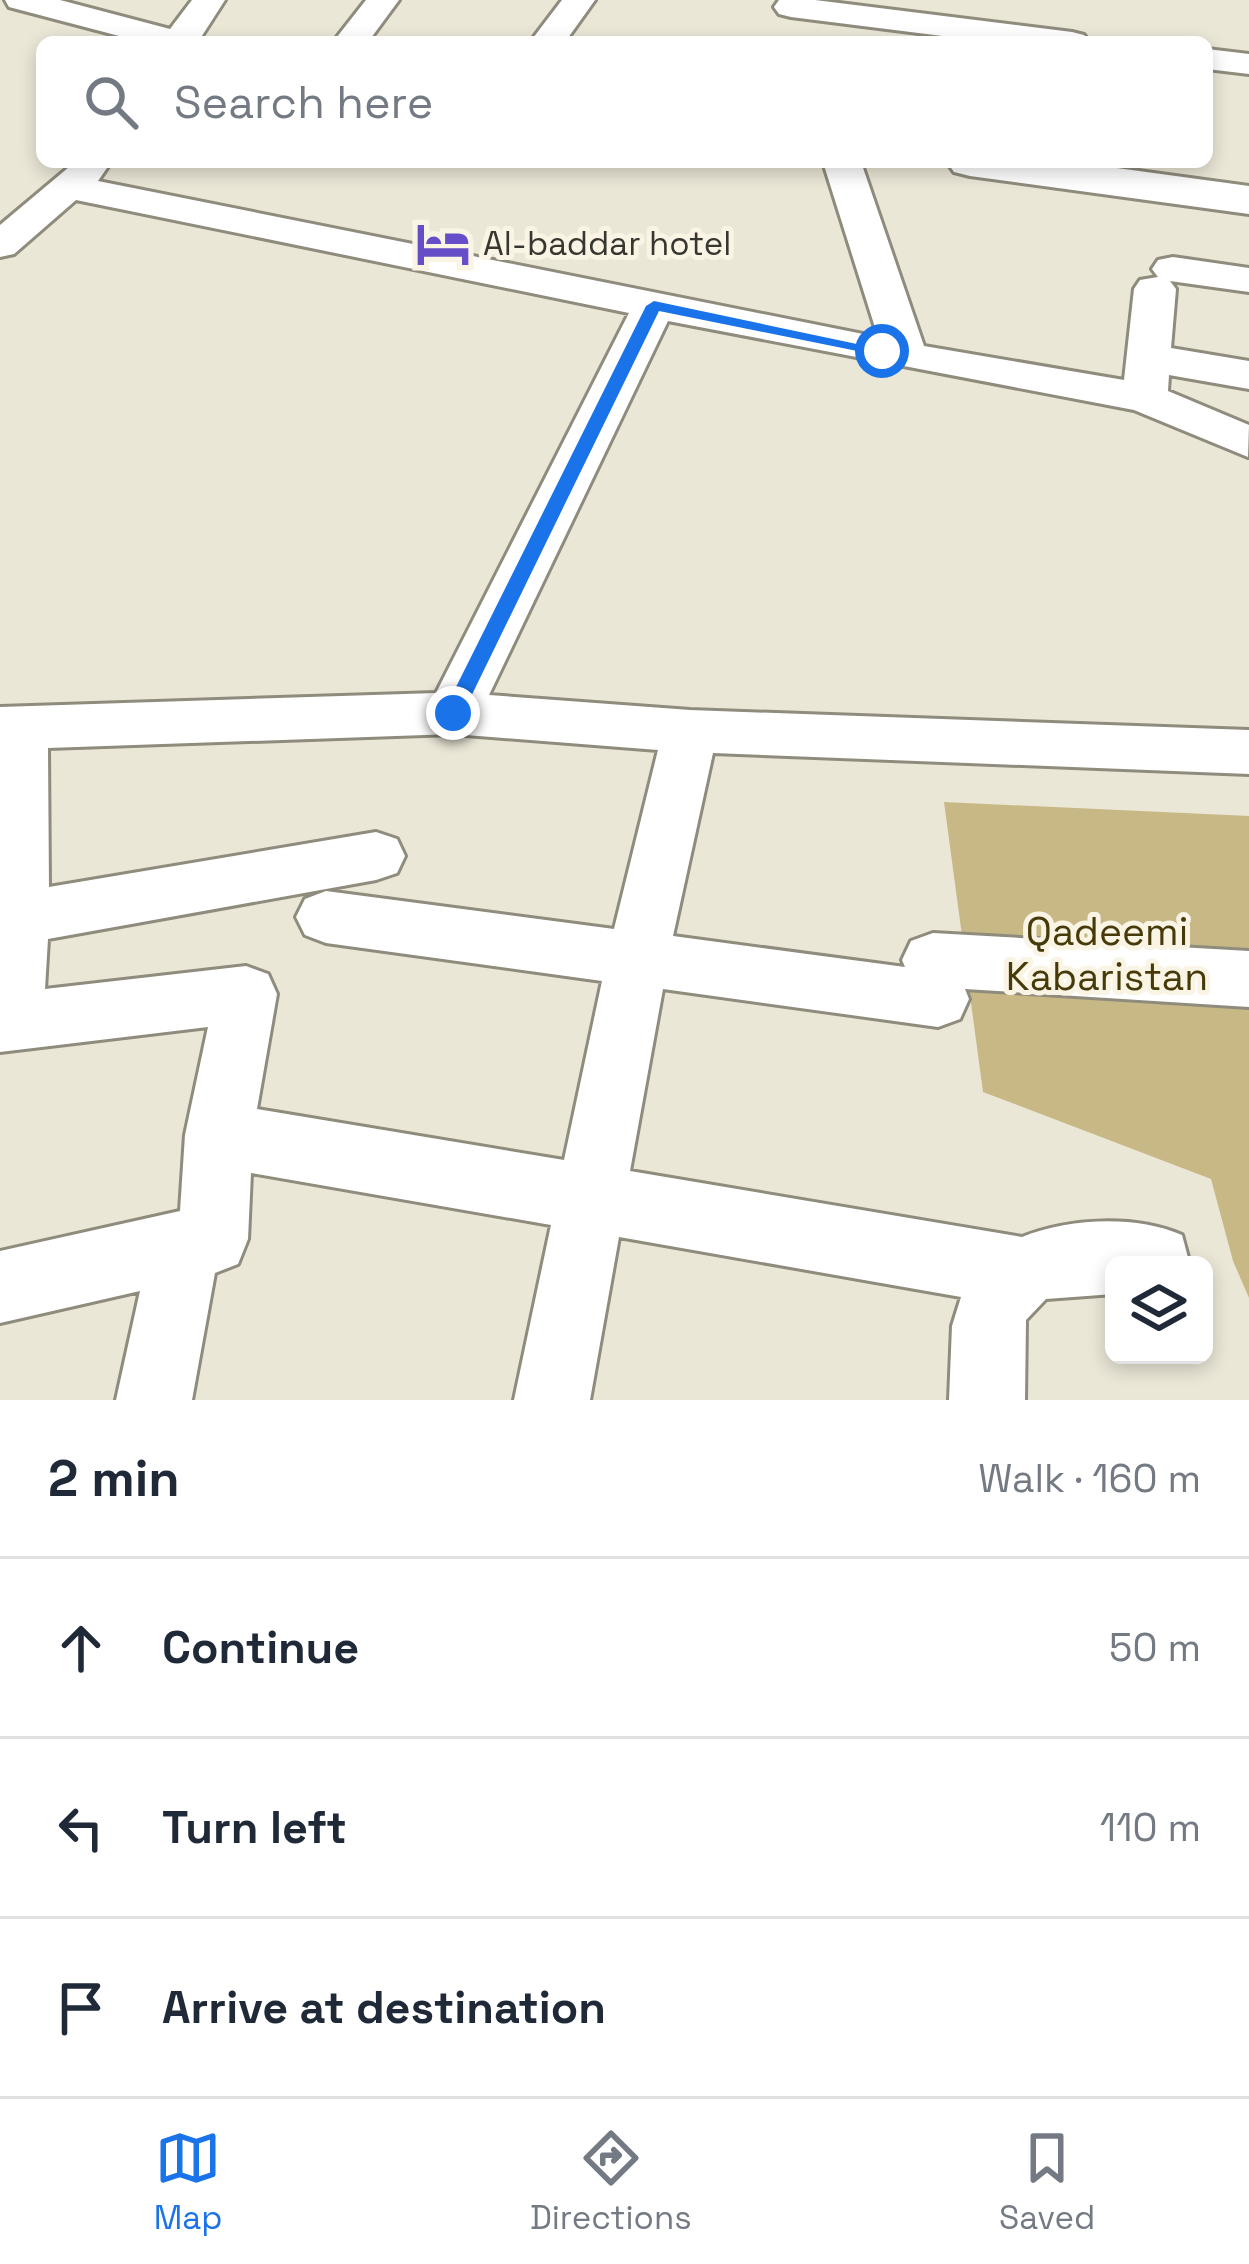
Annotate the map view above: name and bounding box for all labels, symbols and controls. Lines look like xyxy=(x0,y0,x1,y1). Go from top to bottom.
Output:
search box xyxy=(36,36,1213,168)
icon: search xyxy=(78,69,144,135)
text: Search here xyxy=(174,74,433,131)
hotel icon: Al-baddar hotel xyxy=(414,215,472,273)
place label: Al-baddar hotel xyxy=(483,223,731,265)
route start xyxy=(855,324,909,378)
route end xyxy=(426,686,480,740)
park label: Qadeemi Kabaristan xyxy=(1006,907,1208,1001)
map controls xyxy=(1105,1256,1213,1364)
button: layers xyxy=(1105,1256,1213,1364)
text: 2 min xyxy=(48,1446,180,1511)
text: Walk · 160 m xyxy=(978,1454,1201,1503)
icon: ahead xyxy=(48,1615,114,1681)
text: Continue xyxy=(162,1619,359,1676)
text: 50 m xyxy=(1109,1623,1201,1672)
icon: left xyxy=(48,1795,114,1861)
text: Turn left xyxy=(162,1799,347,1856)
text: 110 m xyxy=(1100,1803,1201,1852)
icon: arrive xyxy=(48,1975,114,2041)
text: Arrive at destination xyxy=(162,1979,606,2036)
tab: Map xyxy=(154,2125,222,2239)
tab: Directions xyxy=(530,2125,692,2239)
tab: Saved xyxy=(999,2125,1095,2239)

